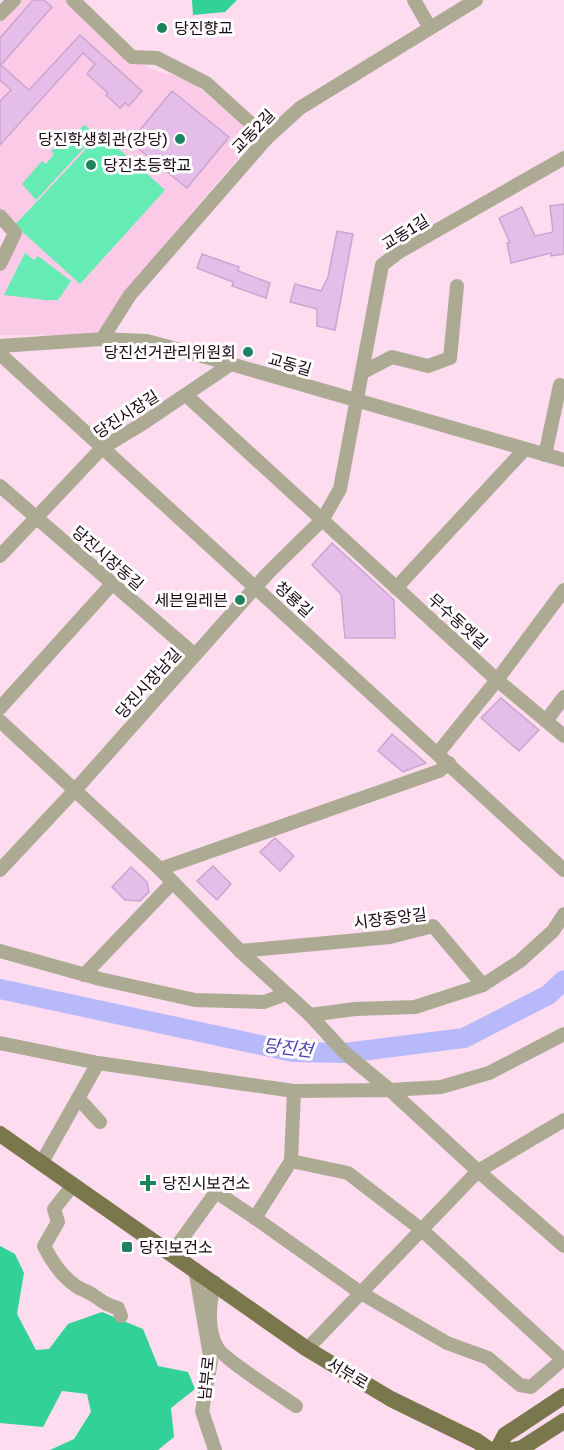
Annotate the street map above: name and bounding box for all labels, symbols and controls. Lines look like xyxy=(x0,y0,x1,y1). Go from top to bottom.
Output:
place label: 당진향교 xyxy=(174,18,233,38)
marker: 당진향교 xyxy=(155,21,169,35)
street label: 교동2길 xyxy=(227,105,279,157)
place label: 당진학생회관(강당) xyxy=(38,129,168,149)
marker: 당진학생회관(강당) xyxy=(173,132,187,146)
place label: 당진초등학교 xyxy=(103,155,191,175)
marker: 당진초등학교 xyxy=(84,158,98,172)
street label: 교동1길 xyxy=(378,210,432,254)
place label: 당진선거관리위원회 xyxy=(104,342,236,362)
marker: 당진선거관리위원회 xyxy=(241,345,255,359)
street label: 교동길 xyxy=(266,348,314,380)
street label: 당진시장길 xyxy=(90,386,162,442)
street label: 당진시장동길 xyxy=(68,521,148,595)
street label: 청룡길 xyxy=(271,577,317,621)
street label: 무수동옛길 xyxy=(424,589,492,653)
place label: 세븐일레븐 xyxy=(154,590,228,610)
marker: 세븐일레븐 xyxy=(233,593,247,607)
street label: 당진시장남길 xyxy=(111,643,185,723)
street label: 시장중앙길 xyxy=(352,904,428,932)
water label: 당진천 xyxy=(262,1033,317,1061)
place label: 당진시보건소 xyxy=(162,1173,250,1193)
marker: 당진시보건소 xyxy=(139,1174,157,1192)
place label: 당진보건소 xyxy=(139,1237,213,1257)
marker: 당진보건소 xyxy=(120,1240,134,1254)
street label: 서부로 xyxy=(324,1353,372,1393)
street label: 남부로 xyxy=(194,1355,218,1401)

